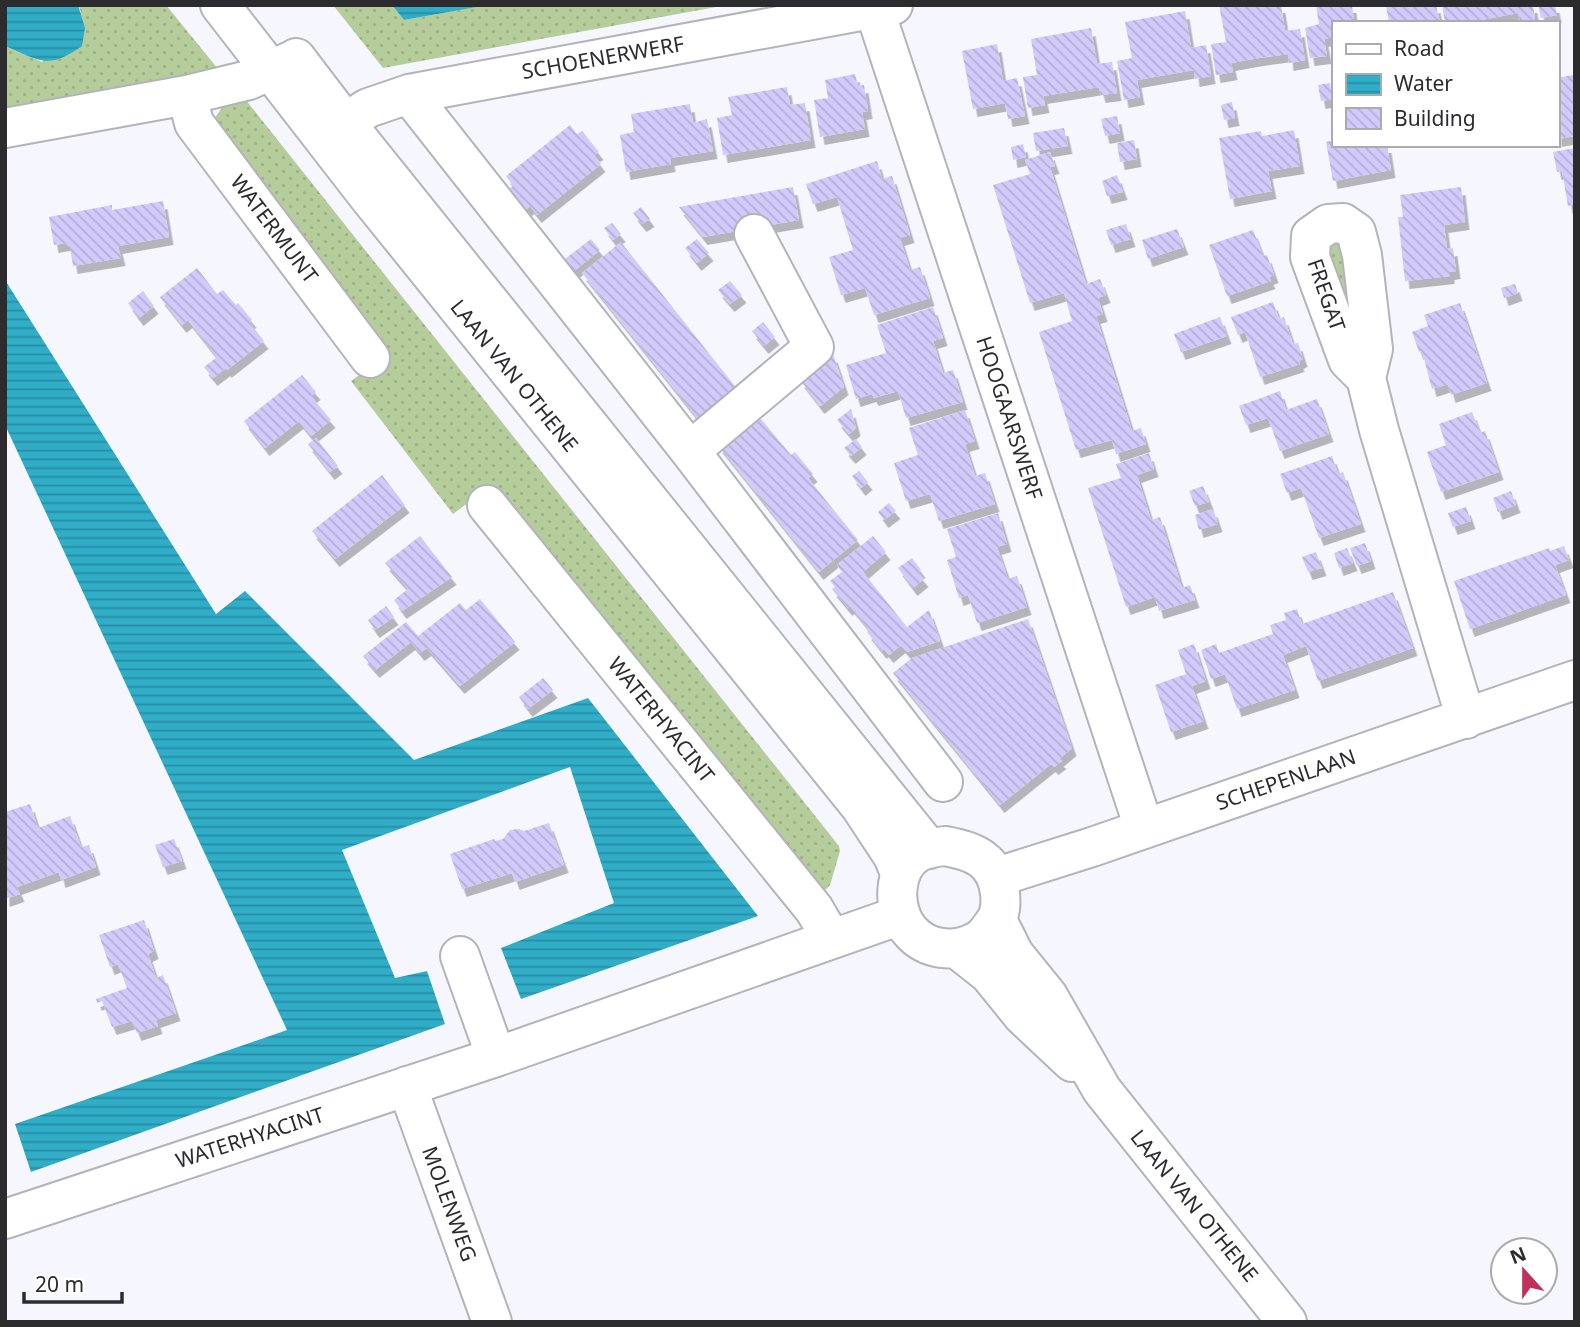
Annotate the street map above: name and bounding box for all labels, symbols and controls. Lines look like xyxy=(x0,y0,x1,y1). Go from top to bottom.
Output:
legend xyxy=(1332,21,1559,147)
street label: SCHOENERWERF xyxy=(519,29,686,85)
text: Road xyxy=(1394,34,1444,62)
text: Water xyxy=(1394,69,1453,97)
text: Building xyxy=(1394,104,1476,132)
street label: WATERMUNT xyxy=(225,168,325,289)
street label: FREGAT xyxy=(1302,255,1352,335)
street label: LAAN VAN OTHENE xyxy=(445,293,585,457)
street label: HOOGAARSWERF xyxy=(970,332,1050,503)
street label: WATERHYACINT xyxy=(602,651,721,788)
street label: SCHEPENLAAN xyxy=(1212,742,1359,816)
street label: WATERHYACINT xyxy=(172,1100,328,1174)
street label: LAAN VAN OTHENE xyxy=(1125,1123,1265,1287)
street label: MOLENWEG xyxy=(416,1142,484,1265)
north arrow xyxy=(1489,1236,1559,1306)
text: N xyxy=(1506,1240,1530,1270)
scale bar xyxy=(24,1260,122,1304)
text: 20 m xyxy=(35,1270,84,1298)

